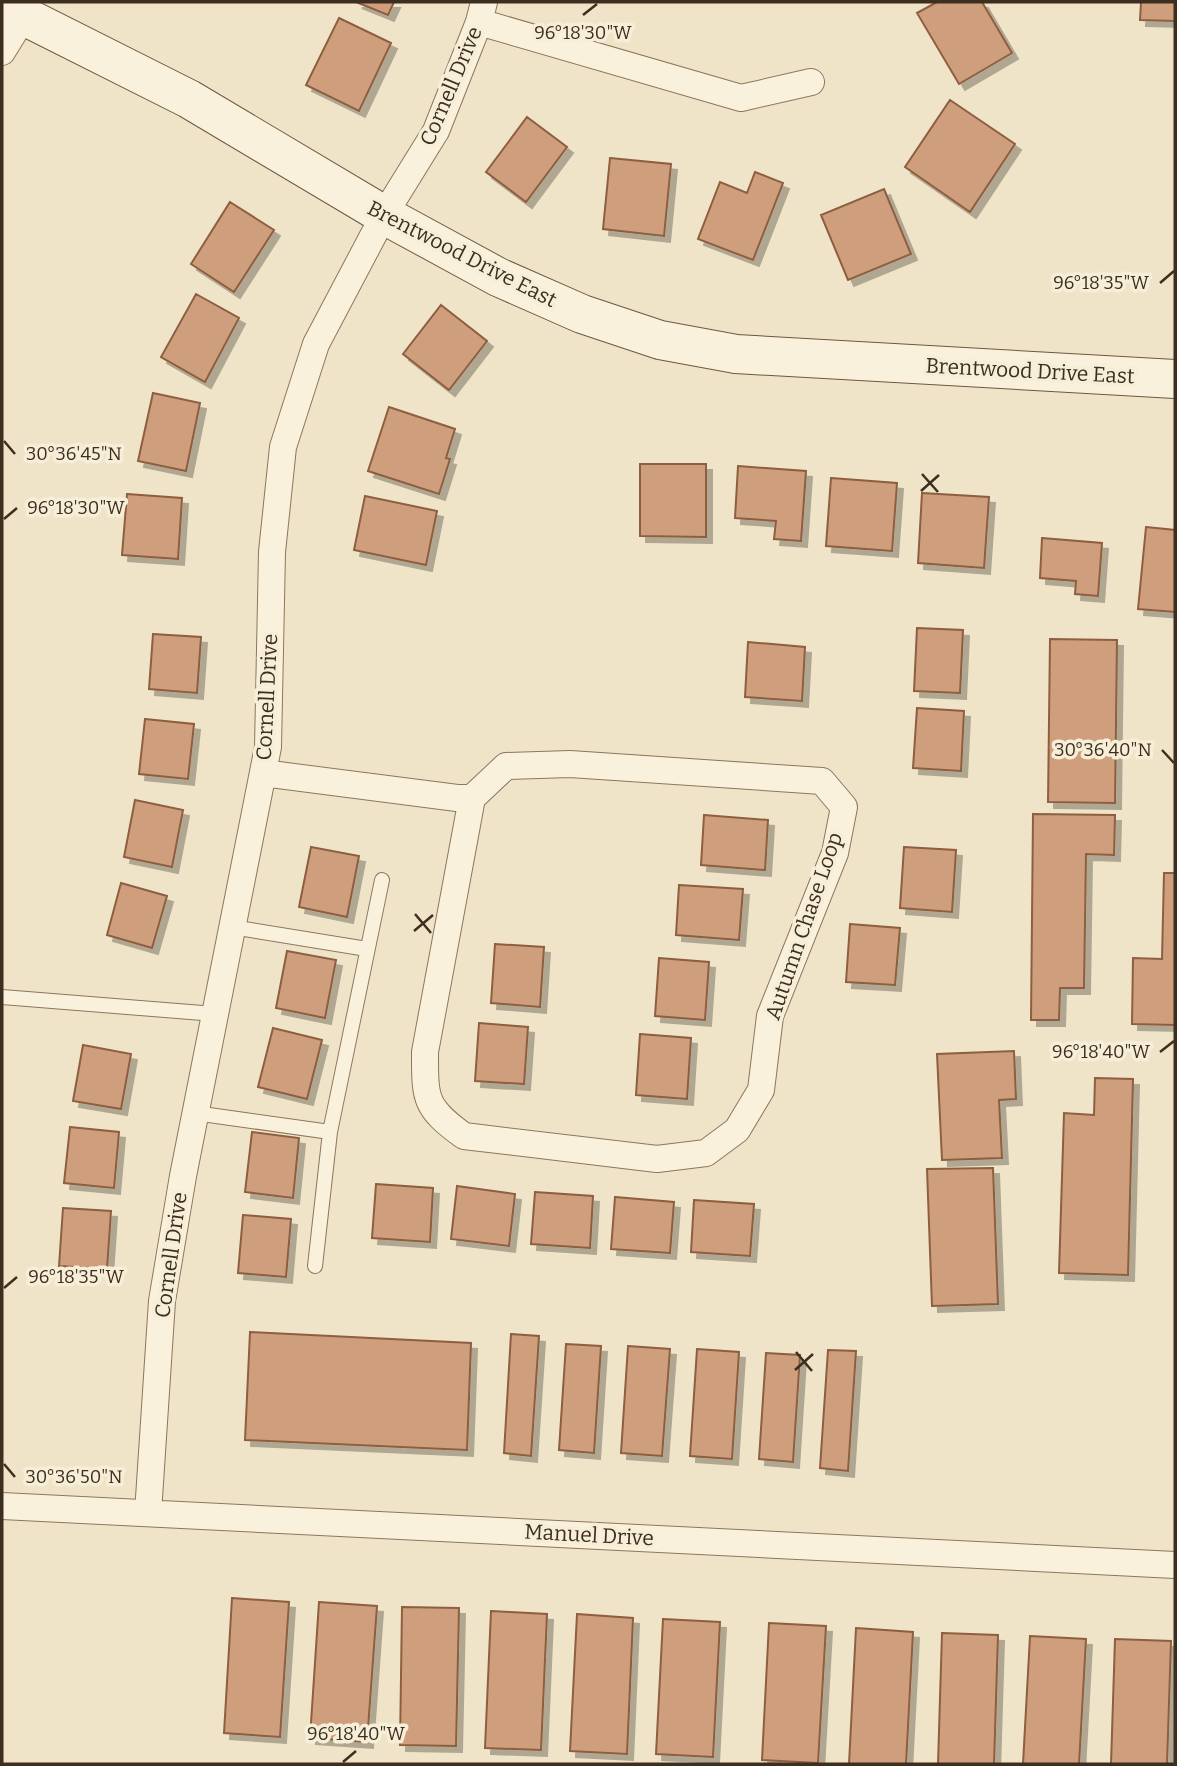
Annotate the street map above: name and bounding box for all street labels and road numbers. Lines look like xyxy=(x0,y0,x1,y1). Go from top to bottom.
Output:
street label: Cornell Drive xyxy=(414,23,488,149)
street label: Brentwood Drive East xyxy=(363,195,561,313)
street label: Brentwood Drive East xyxy=(925,353,1135,389)
street label: Cornell Drive xyxy=(251,633,283,761)
street label: Autumn Chase Loop xyxy=(760,829,848,1023)
street label: Cornell Drive xyxy=(149,1190,193,1320)
street label: Manuel Drive xyxy=(524,1519,654,1551)

